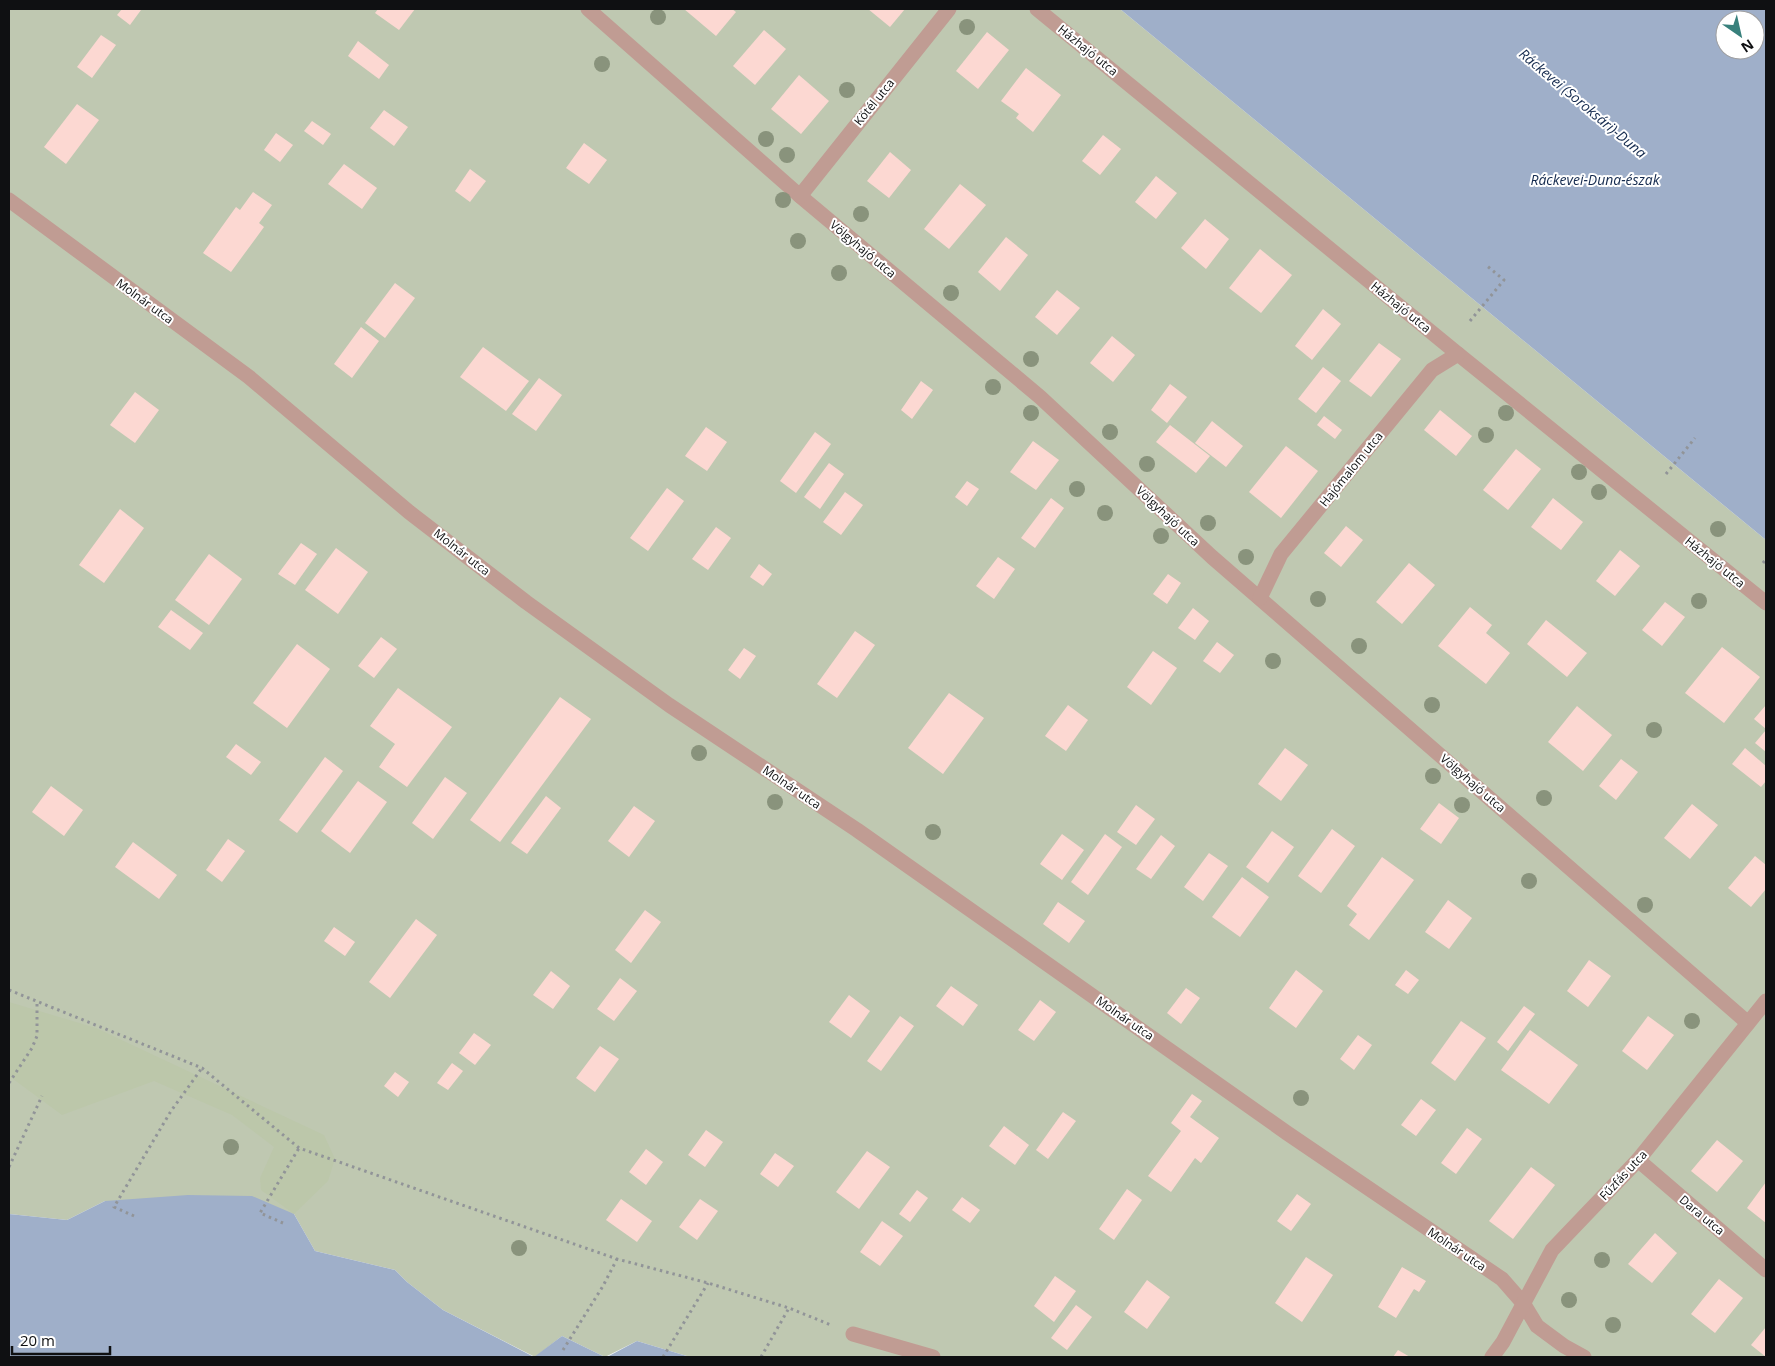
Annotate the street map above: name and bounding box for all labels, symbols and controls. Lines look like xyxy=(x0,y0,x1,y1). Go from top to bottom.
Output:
north arrow xyxy=(1715,10,1765,60)
street label: Házhajó utca xyxy=(1054,21,1122,79)
text: N xyxy=(1738,35,1758,57)
water label: Ráckevei (Soroksári)-Duna xyxy=(1515,44,1651,162)
street label: Kötél utca xyxy=(850,75,898,129)
water label: Ráckevei-Duna-észak xyxy=(1530,170,1661,189)
street label: Völgyhajó utca xyxy=(826,216,900,282)
street label: Molnár utca xyxy=(113,274,177,328)
street label: Házhajó utca xyxy=(1367,278,1435,336)
street label: Hajómalom utca xyxy=(1315,428,1387,510)
street label: Völgyhajó utca xyxy=(1132,482,1204,550)
street label: Molnár utca xyxy=(430,525,494,579)
street label: Házhajó utca xyxy=(1681,533,1749,591)
street label: Völgyhajó utca xyxy=(1437,750,1509,816)
street label: Molnár utca xyxy=(759,761,825,813)
street label: Molnár utca xyxy=(1093,992,1157,1044)
street label: Fűzfás utca xyxy=(1595,1146,1651,1204)
street label: Dara utca xyxy=(1676,1191,1728,1239)
street label: Molnár utca xyxy=(1424,1223,1490,1275)
scale bar xyxy=(12,1324,110,1356)
text: 20 m xyxy=(20,1330,55,1350)

